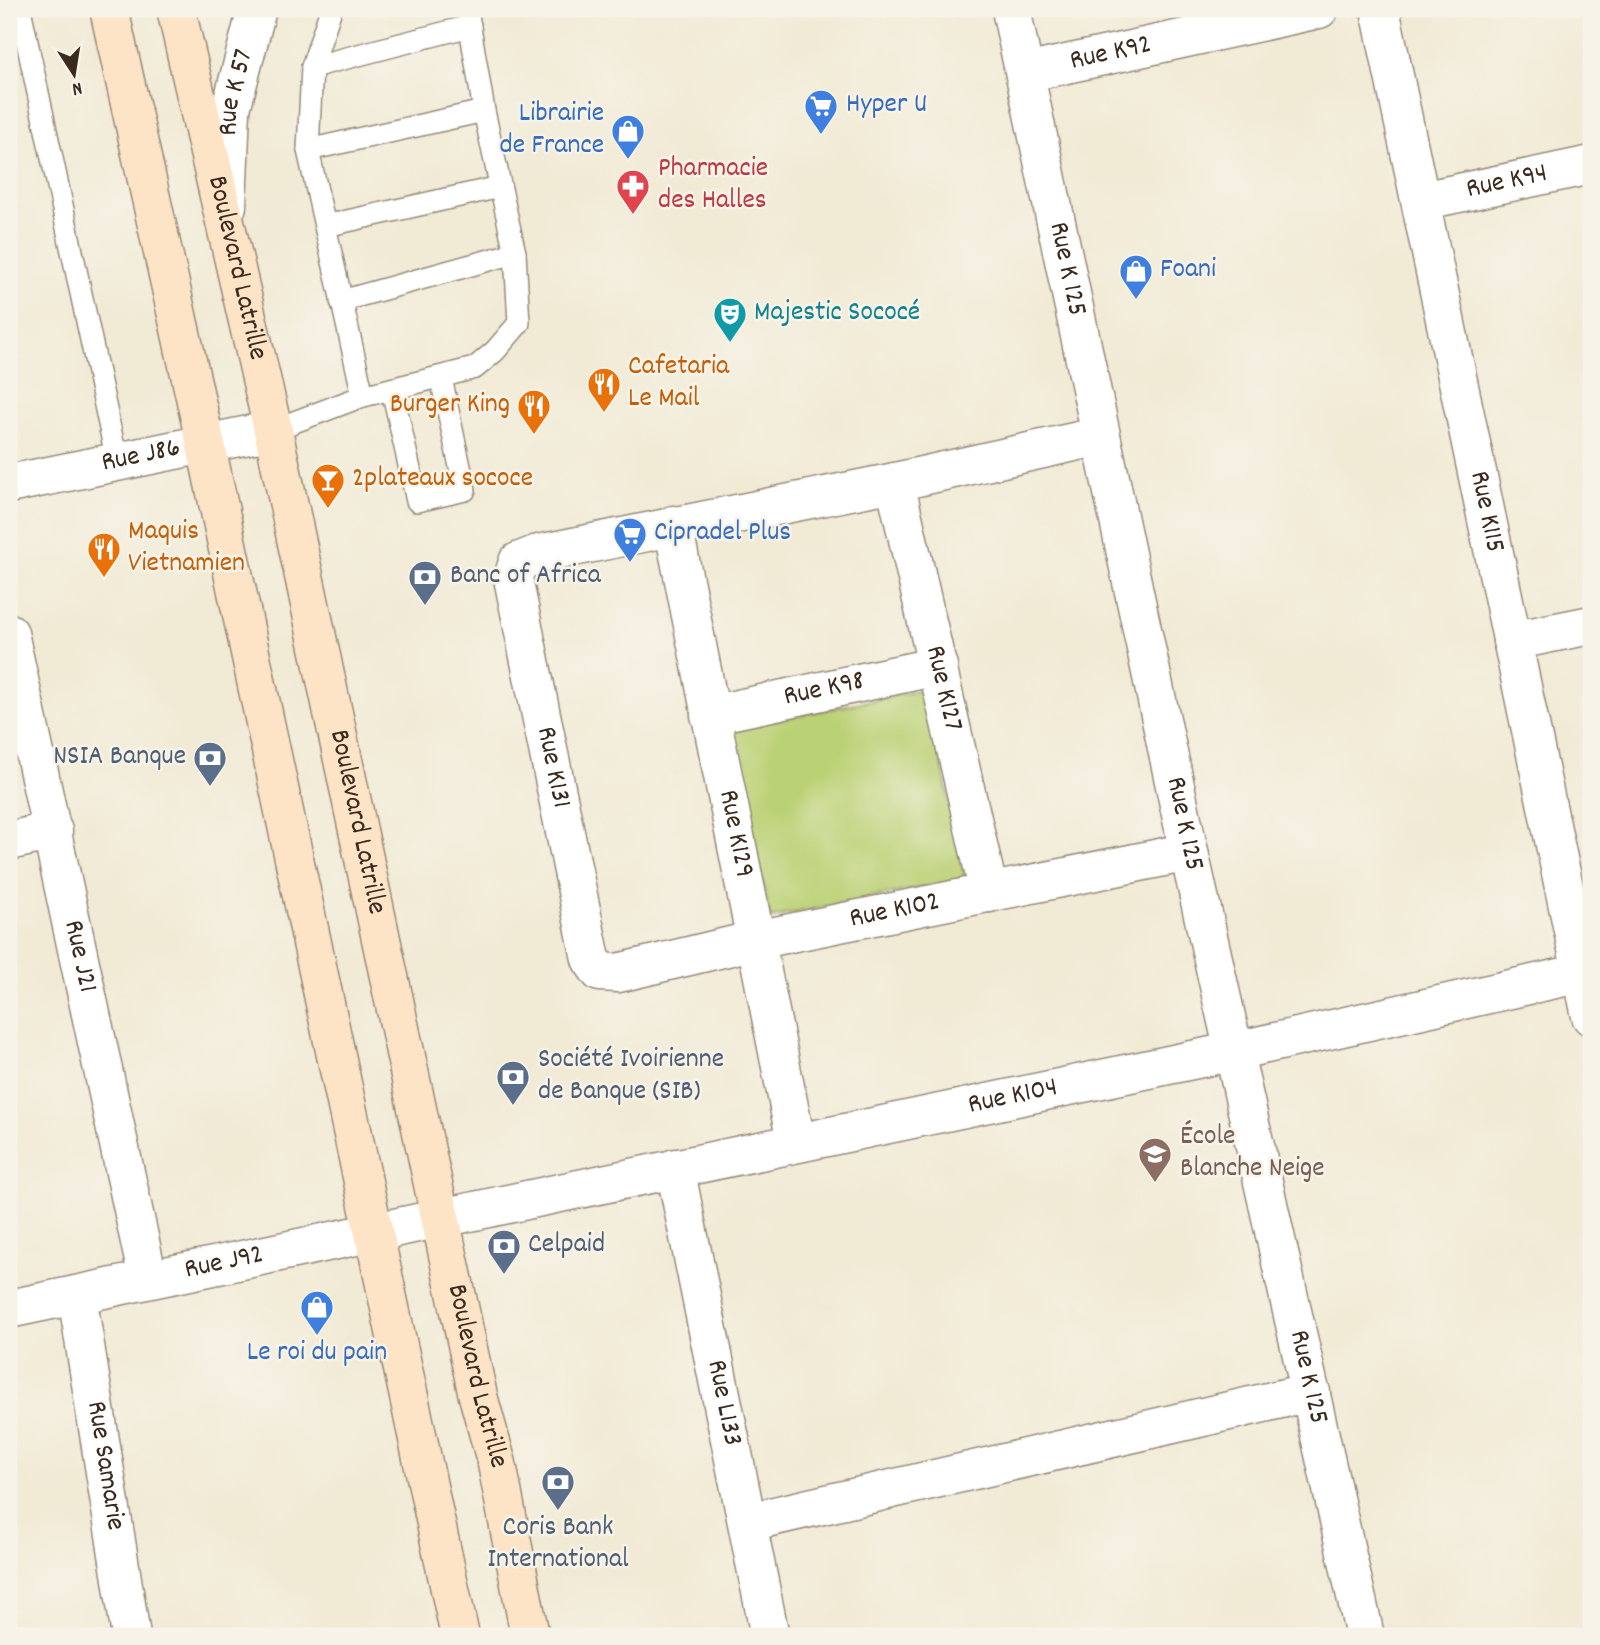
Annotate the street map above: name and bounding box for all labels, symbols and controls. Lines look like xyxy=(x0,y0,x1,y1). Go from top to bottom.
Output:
street label: Rue K92 xyxy=(1066,26,1156,83)
north arrow xyxy=(38,38,108,108)
street label: Rue K 57 xyxy=(210,45,266,137)
text: N xyxy=(69,73,84,101)
place label: Hyper U xyxy=(846,86,927,126)
supermarket icon: Hyper U xyxy=(802,87,840,136)
place label: Librairie de France xyxy=(500,95,604,167)
shop icon: Librairie de France xyxy=(609,112,647,161)
place label: Pharmacie des Halles xyxy=(658,150,768,222)
street label: Rue K94 xyxy=(1463,155,1551,211)
pharmacy icon: Pharmacie des Halles xyxy=(614,167,652,216)
street label: Boulevard Latrille xyxy=(195,172,276,364)
street label: Rue K 125 xyxy=(1037,219,1095,320)
place label: Foani xyxy=(1160,251,1216,291)
shop icon: Foani xyxy=(1117,252,1155,301)
place label: Majestic Sococé xyxy=(754,294,920,334)
theatre icon: Majestic Sococé xyxy=(711,295,749,344)
place label: Cafetaria Le Mail xyxy=(628,348,730,420)
restaurant icon: Cafetaria Le Mail xyxy=(585,365,623,414)
place label: Burger King xyxy=(390,386,510,426)
restaurant icon: Burger King xyxy=(515,387,553,436)
street label: Rue J86 xyxy=(98,429,184,485)
place label: 2plateaux sococe xyxy=(352,460,533,500)
bar icon: 2plateaux sococe xyxy=(309,461,347,510)
street label: Rue K115 xyxy=(1457,468,1513,557)
place label: Maquis Vietnamien xyxy=(128,513,245,585)
place label: Cipradel Plus xyxy=(654,514,791,554)
supermarket icon: Cipradel Plus xyxy=(611,515,649,564)
restaurant icon: Maquis Vietnamien xyxy=(85,530,123,579)
place label: Banc of Africa xyxy=(450,557,602,597)
bank icon: Banc of Africa xyxy=(406,558,444,607)
street label: Rue K127 xyxy=(913,642,971,735)
street label: Rue K98 xyxy=(780,662,868,719)
street label: Rue K131 xyxy=(524,723,580,812)
street label: Boulevard Latrille xyxy=(317,726,395,918)
place label: NSIA Banque xyxy=(53,738,186,778)
bank icon: NSIA Banque xyxy=(191,739,229,788)
street label: Rue K 125 xyxy=(1154,773,1213,875)
street label: Rue K129 xyxy=(706,787,763,881)
street label: Rue K102 xyxy=(846,883,944,940)
street label: Rue J21 xyxy=(51,917,106,997)
place label: Société Ivoirienne de Banque (SIB) xyxy=(538,1041,724,1113)
bank icon: Société Ivoirienne de Banque (SIB) xyxy=(494,1058,532,1107)
street label: Rue K104 xyxy=(965,1069,1061,1127)
place label: École Blanche Neige xyxy=(1180,1118,1325,1190)
school or university icon: École Blanche Neige xyxy=(1136,1135,1174,1184)
place label: Celpaid xyxy=(528,1226,605,1266)
bank icon: Celpaid xyxy=(485,1227,523,1276)
street label: Rue J92 xyxy=(181,1236,267,1291)
street label: Boulevard Latrille xyxy=(435,1281,517,1473)
shop icon: Le roi du pain xyxy=(298,1288,336,1337)
street label: Rue K 125 xyxy=(1277,1327,1337,1428)
place label: Le roi du pain xyxy=(247,1334,387,1374)
street label: Rue L133 xyxy=(694,1357,751,1450)
street label: Rue Samarie xyxy=(74,1398,134,1533)
bank icon: Coris Bank International xyxy=(539,1463,577,1512)
place label: Coris Bank International xyxy=(487,1509,629,1581)

